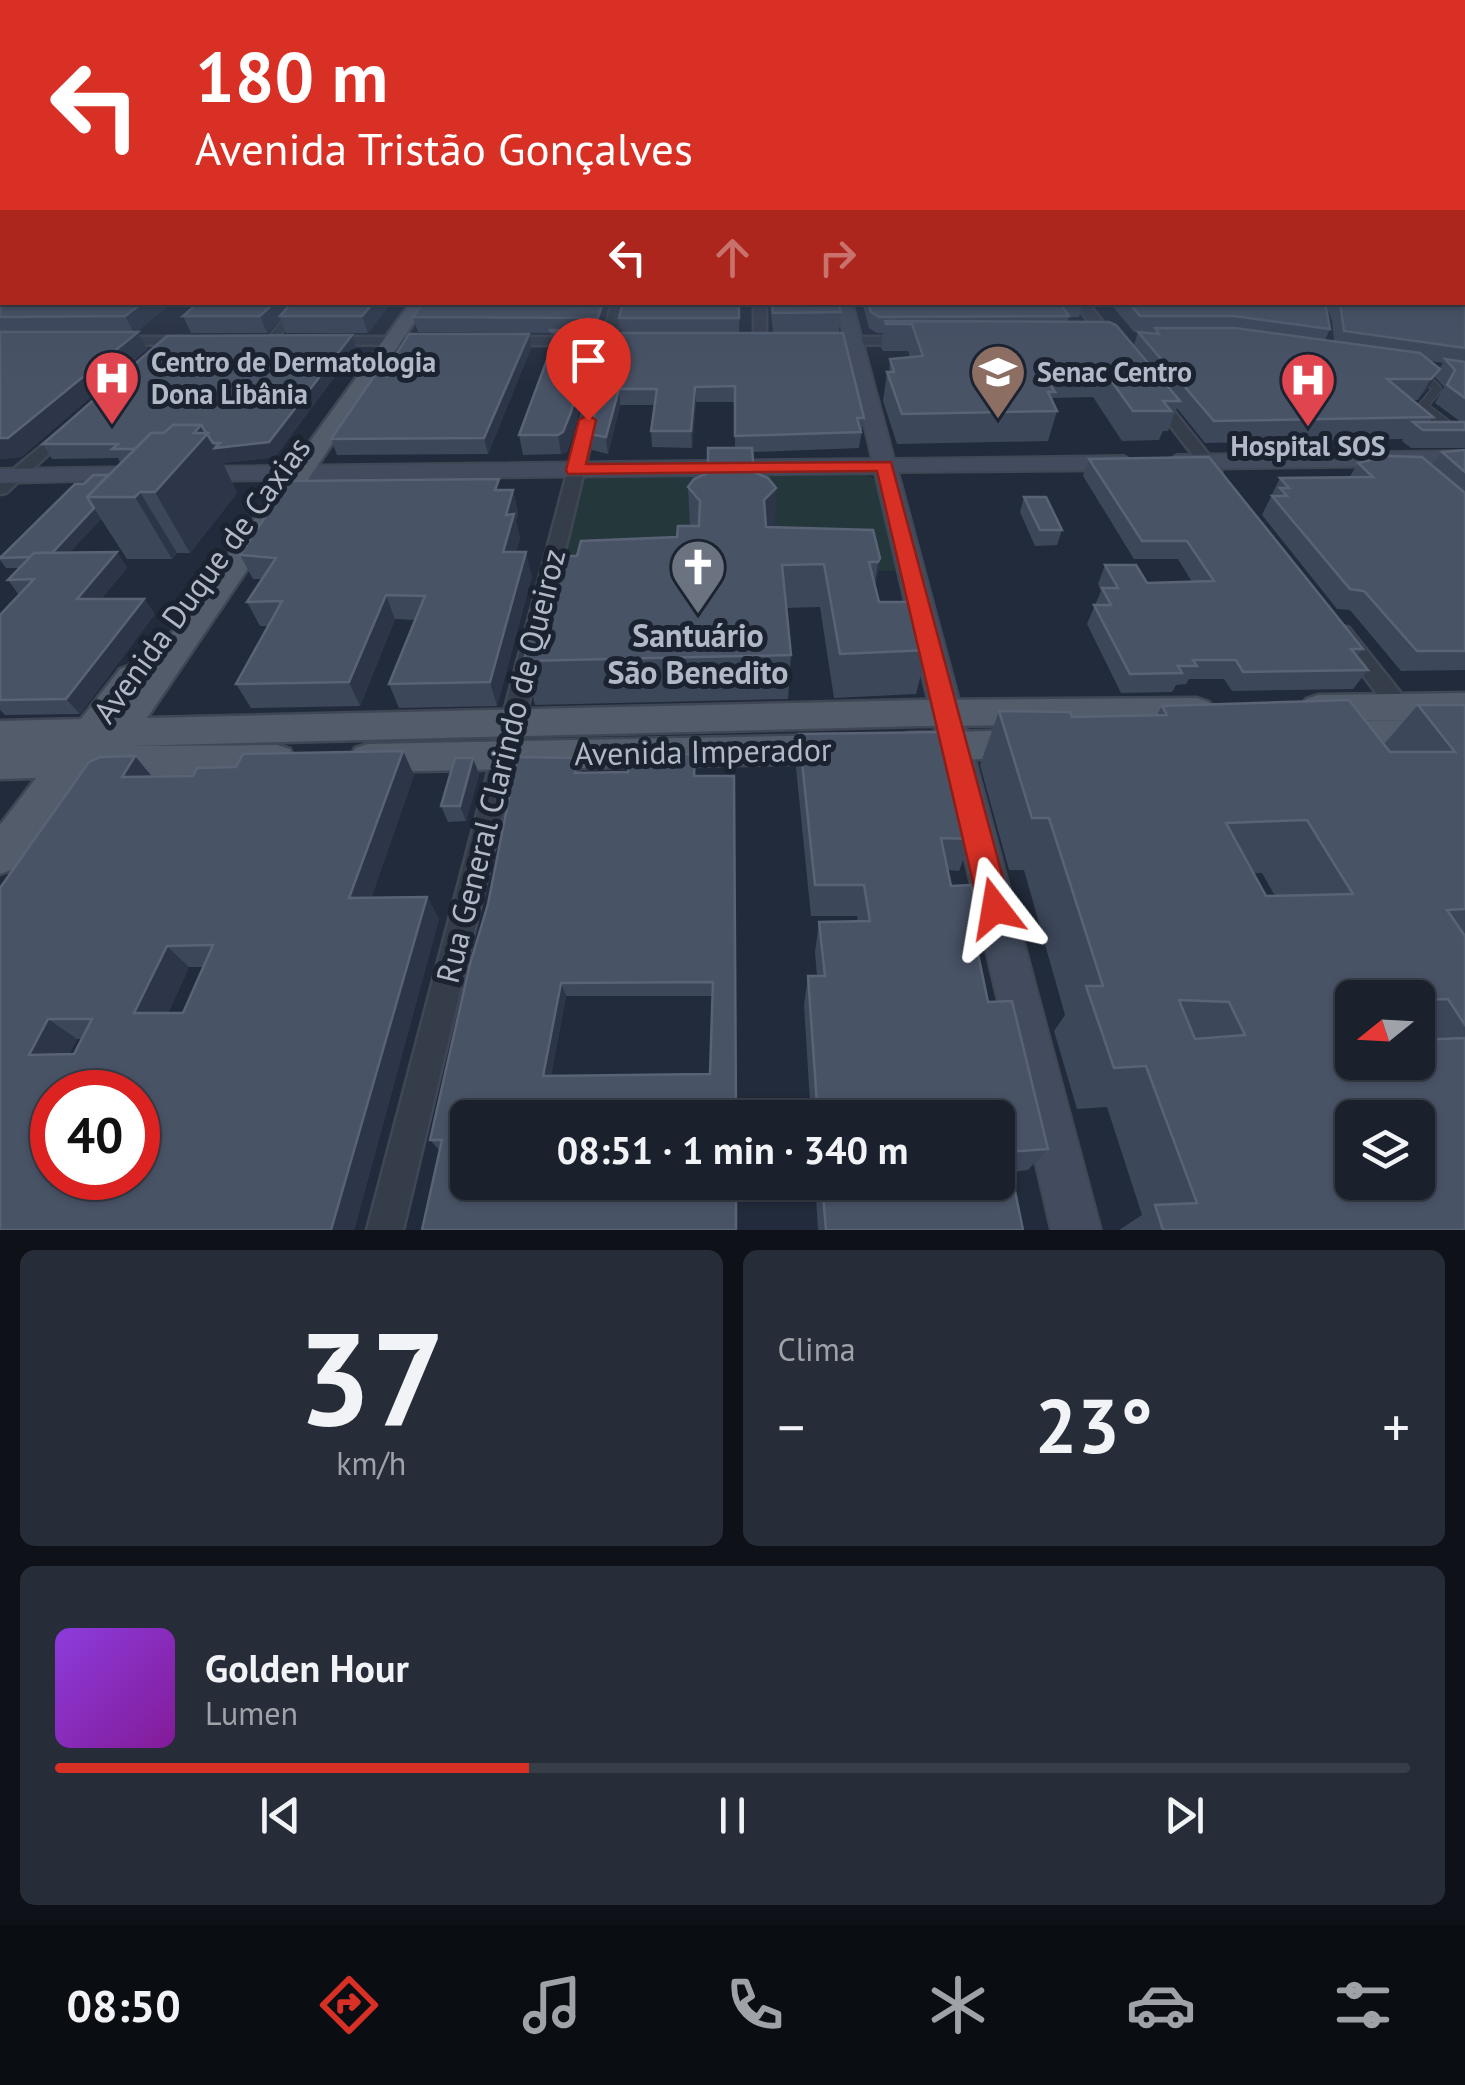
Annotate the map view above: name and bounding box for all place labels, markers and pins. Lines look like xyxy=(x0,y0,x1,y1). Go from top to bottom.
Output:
pin xyxy=(546,318,631,421)
school or university icon: Senac Centro xyxy=(968,342,1028,421)
place label: Centro de Dermatologia Dona Libânia xyxy=(151,343,436,412)
hospital icon: Centro de Dermatologia Dona Libânia xyxy=(82,348,142,427)
hospital icon: Hospital SOS xyxy=(1278,350,1338,429)
place label: Senac Centro xyxy=(1037,353,1192,390)
place label: Hospital SOS xyxy=(1230,427,1386,464)
church icon: Santuário São Benedito xyxy=(668,537,728,616)
place label: Santuário São Benedito xyxy=(607,614,789,693)

